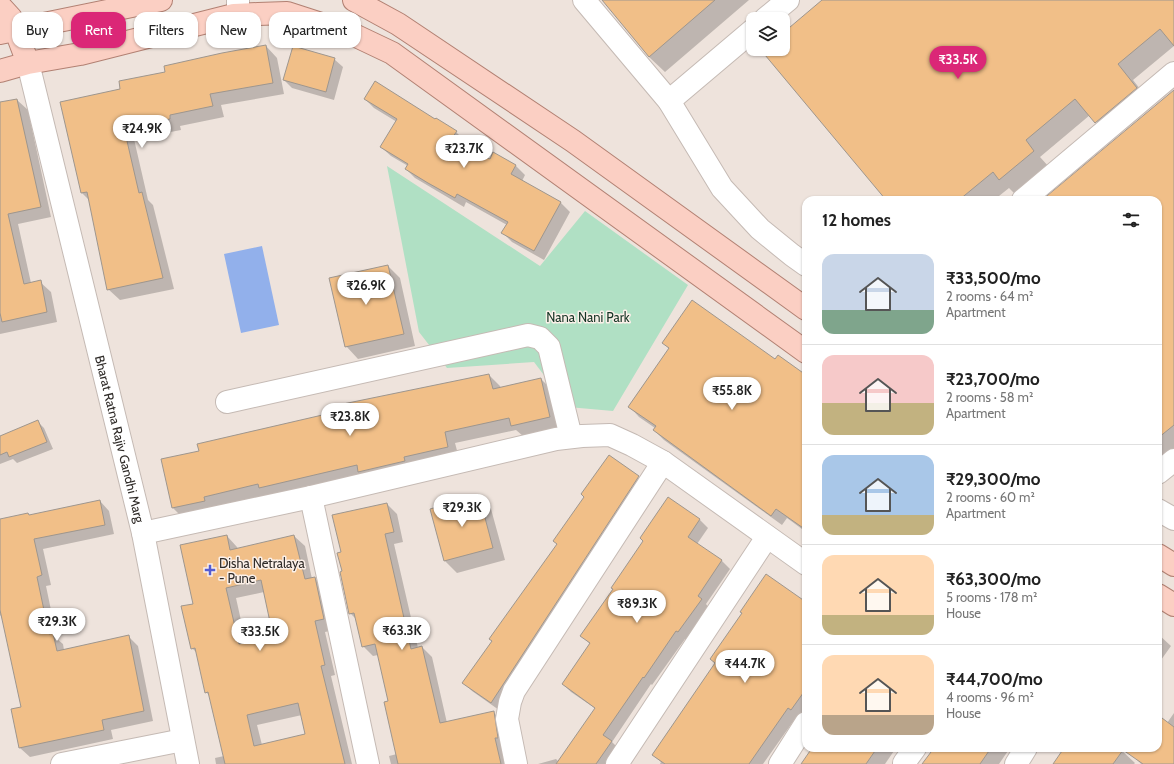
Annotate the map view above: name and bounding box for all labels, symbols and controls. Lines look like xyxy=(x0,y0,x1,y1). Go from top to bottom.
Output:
chip: Buy xyxy=(12,12,63,48)
chip: Rent xyxy=(71,12,126,48)
chip: Filters xyxy=(134,12,198,48)
chip: New xyxy=(206,12,261,48)
chip: Apartment xyxy=(269,12,361,48)
map controls xyxy=(746,12,790,56)
button: layers xyxy=(746,12,790,56)
pin: ₹33.5K xyxy=(925,46,991,80)
text: ₹33.5K xyxy=(938,51,978,67)
pin: ₹24.9K xyxy=(109,115,175,149)
text: ₹24.9K xyxy=(122,120,162,136)
pin: ₹23.7K xyxy=(431,135,497,169)
text: ₹23.7K xyxy=(445,140,483,156)
icon: filters xyxy=(1120,209,1142,231)
text: 12 homes xyxy=(822,210,891,230)
text: ₹33,500/mo xyxy=(946,268,1041,288)
icon: home xyxy=(854,270,902,318)
pin: ₹26.9K xyxy=(333,272,399,306)
text: ₹26.9K xyxy=(346,277,386,293)
text: 2 rooms · 64 m² xyxy=(946,288,1033,304)
text: Apartment xyxy=(946,304,1006,320)
park label: Nana Nani Park xyxy=(546,309,630,325)
street label: Bharat Ratna Rajiv Gandhi Marg xyxy=(92,354,148,525)
text: ₹23,700/mo xyxy=(946,369,1040,389)
icon: home xyxy=(854,371,902,419)
pin: ₹55.8K xyxy=(699,377,765,411)
text: ₹55.8K xyxy=(712,382,752,398)
text: 2 rooms · 58 m² xyxy=(946,389,1033,405)
pin: ₹23.8K xyxy=(317,403,383,437)
text: Apartment xyxy=(946,405,1006,421)
text: ₹23.8K xyxy=(330,408,370,424)
text: ₹29,300/mo xyxy=(946,469,1041,489)
icon: home xyxy=(854,471,902,519)
text: 2 rooms · 60 m² xyxy=(946,489,1035,505)
pin: ₹29.3K xyxy=(429,494,495,528)
text: ₹29.3K xyxy=(442,499,482,515)
text: Apartment xyxy=(946,505,1006,521)
place label: Disha Netralaya - Pune xyxy=(219,555,306,586)
marker: Disha Netralaya - Pune xyxy=(204,564,216,576)
text: ₹63,300/mo xyxy=(946,569,1041,589)
icon: home xyxy=(854,571,902,619)
text: 5 rooms · 178 m² xyxy=(946,589,1037,605)
pin: ₹89.3K xyxy=(604,590,670,624)
text: ₹89.3K xyxy=(617,595,657,611)
text: House xyxy=(946,605,981,621)
pin: ₹29.3K xyxy=(24,608,90,642)
text: ₹29.3K xyxy=(37,613,77,629)
pin: ₹63.3K xyxy=(369,617,435,651)
pin: ₹33.5K xyxy=(227,618,293,652)
text: ₹63.3K xyxy=(382,622,422,638)
text: ₹33.5K xyxy=(240,623,280,639)
pin: ₹44.7K xyxy=(712,650,778,684)
text: ₹44.7K xyxy=(725,655,765,671)
text: ₹44,700/mo xyxy=(946,669,1043,689)
icon: home xyxy=(854,671,902,719)
text: 4 rooms · 96 m² xyxy=(946,689,1034,705)
text: House xyxy=(946,705,981,721)

